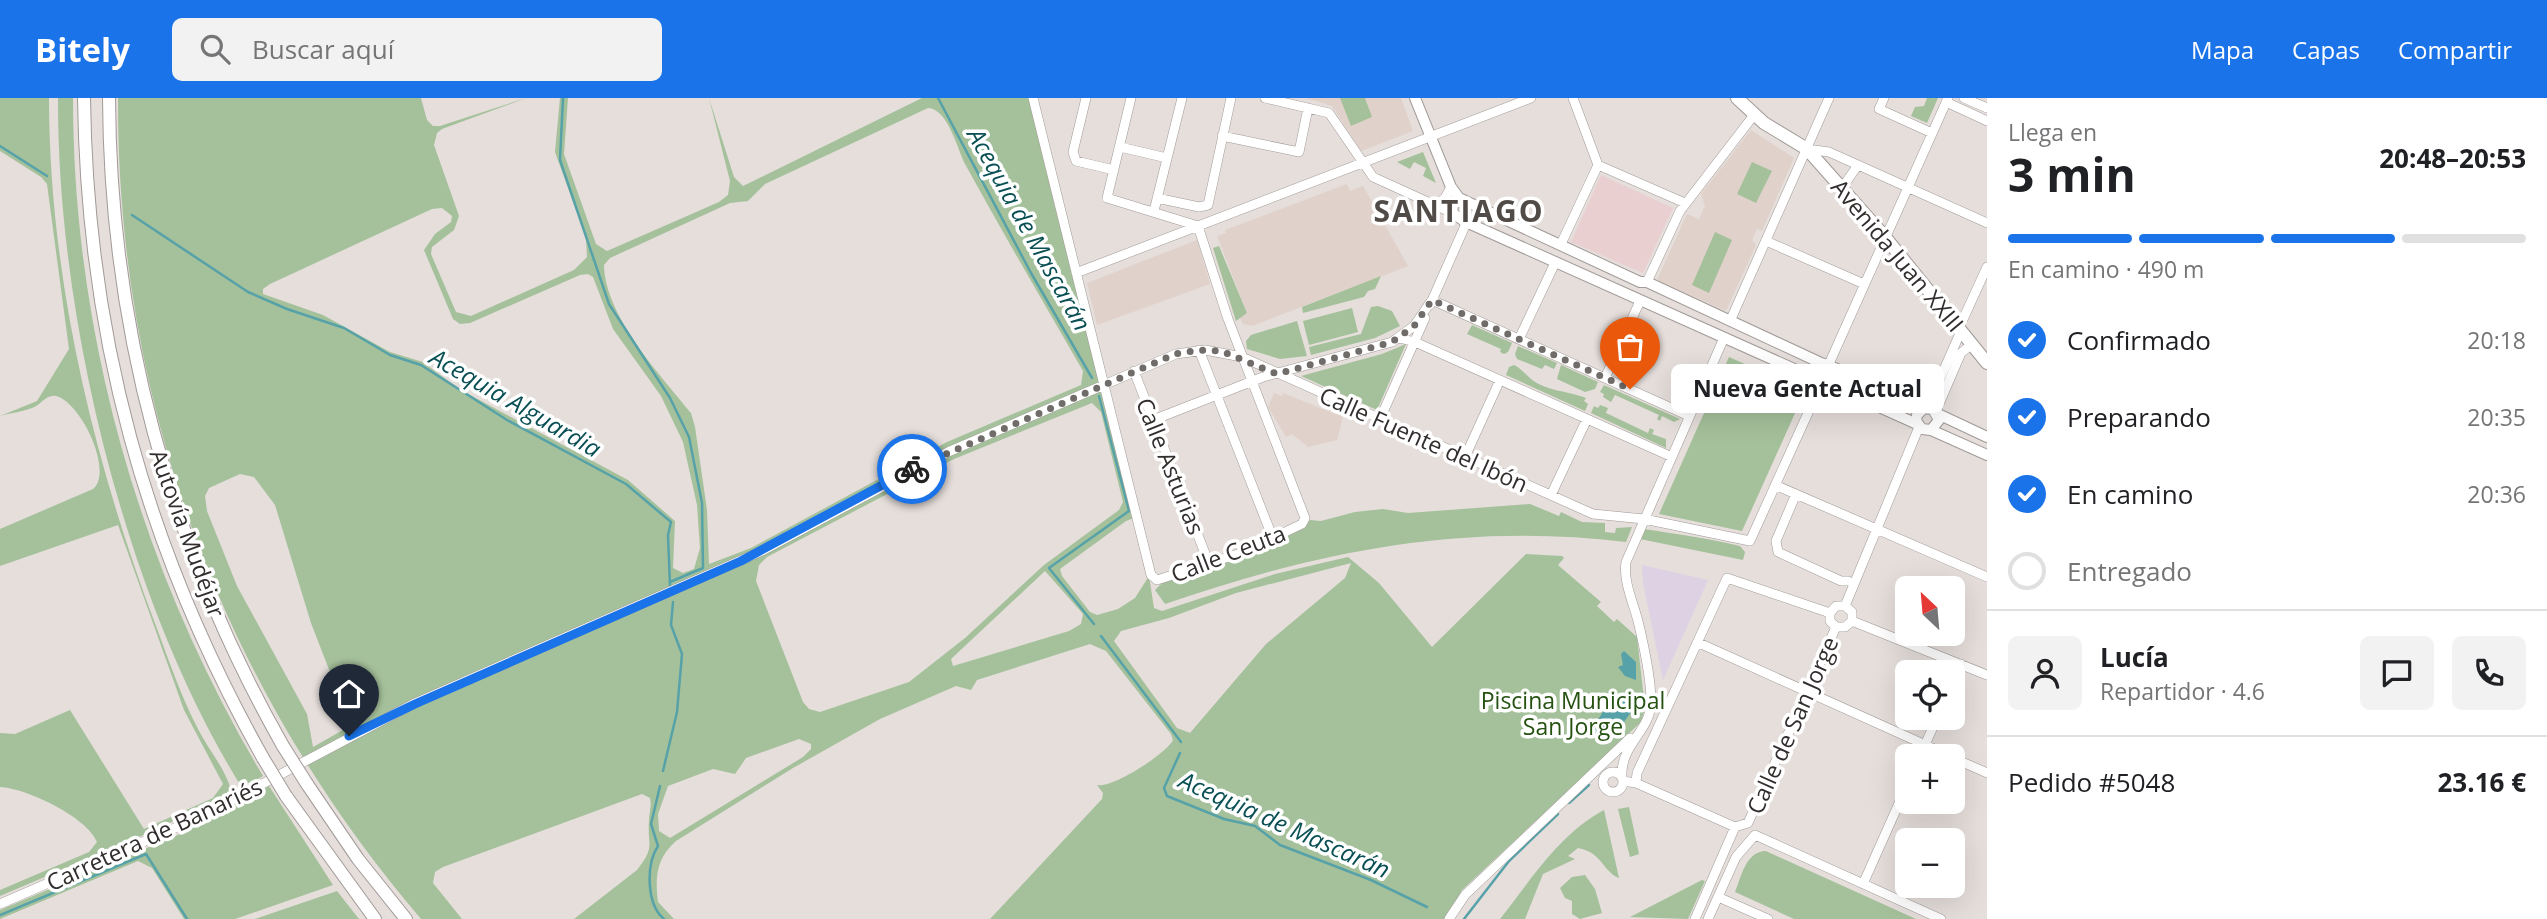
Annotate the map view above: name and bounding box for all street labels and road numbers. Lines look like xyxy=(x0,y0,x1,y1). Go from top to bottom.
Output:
street label: Avenida Juan XXIII xyxy=(1824,172,1972,338)
street label: Calle Fuente del Ibón xyxy=(1315,379,1533,499)
street label: Calle Asturias xyxy=(1129,393,1213,539)
street label: Autovía Mudéjar xyxy=(143,445,233,622)
street label: Calle Ceuta xyxy=(1166,517,1290,589)
street label: Calle de San Jorge xyxy=(1739,631,1845,819)
street label: Carretera de Banariés xyxy=(41,770,267,898)

